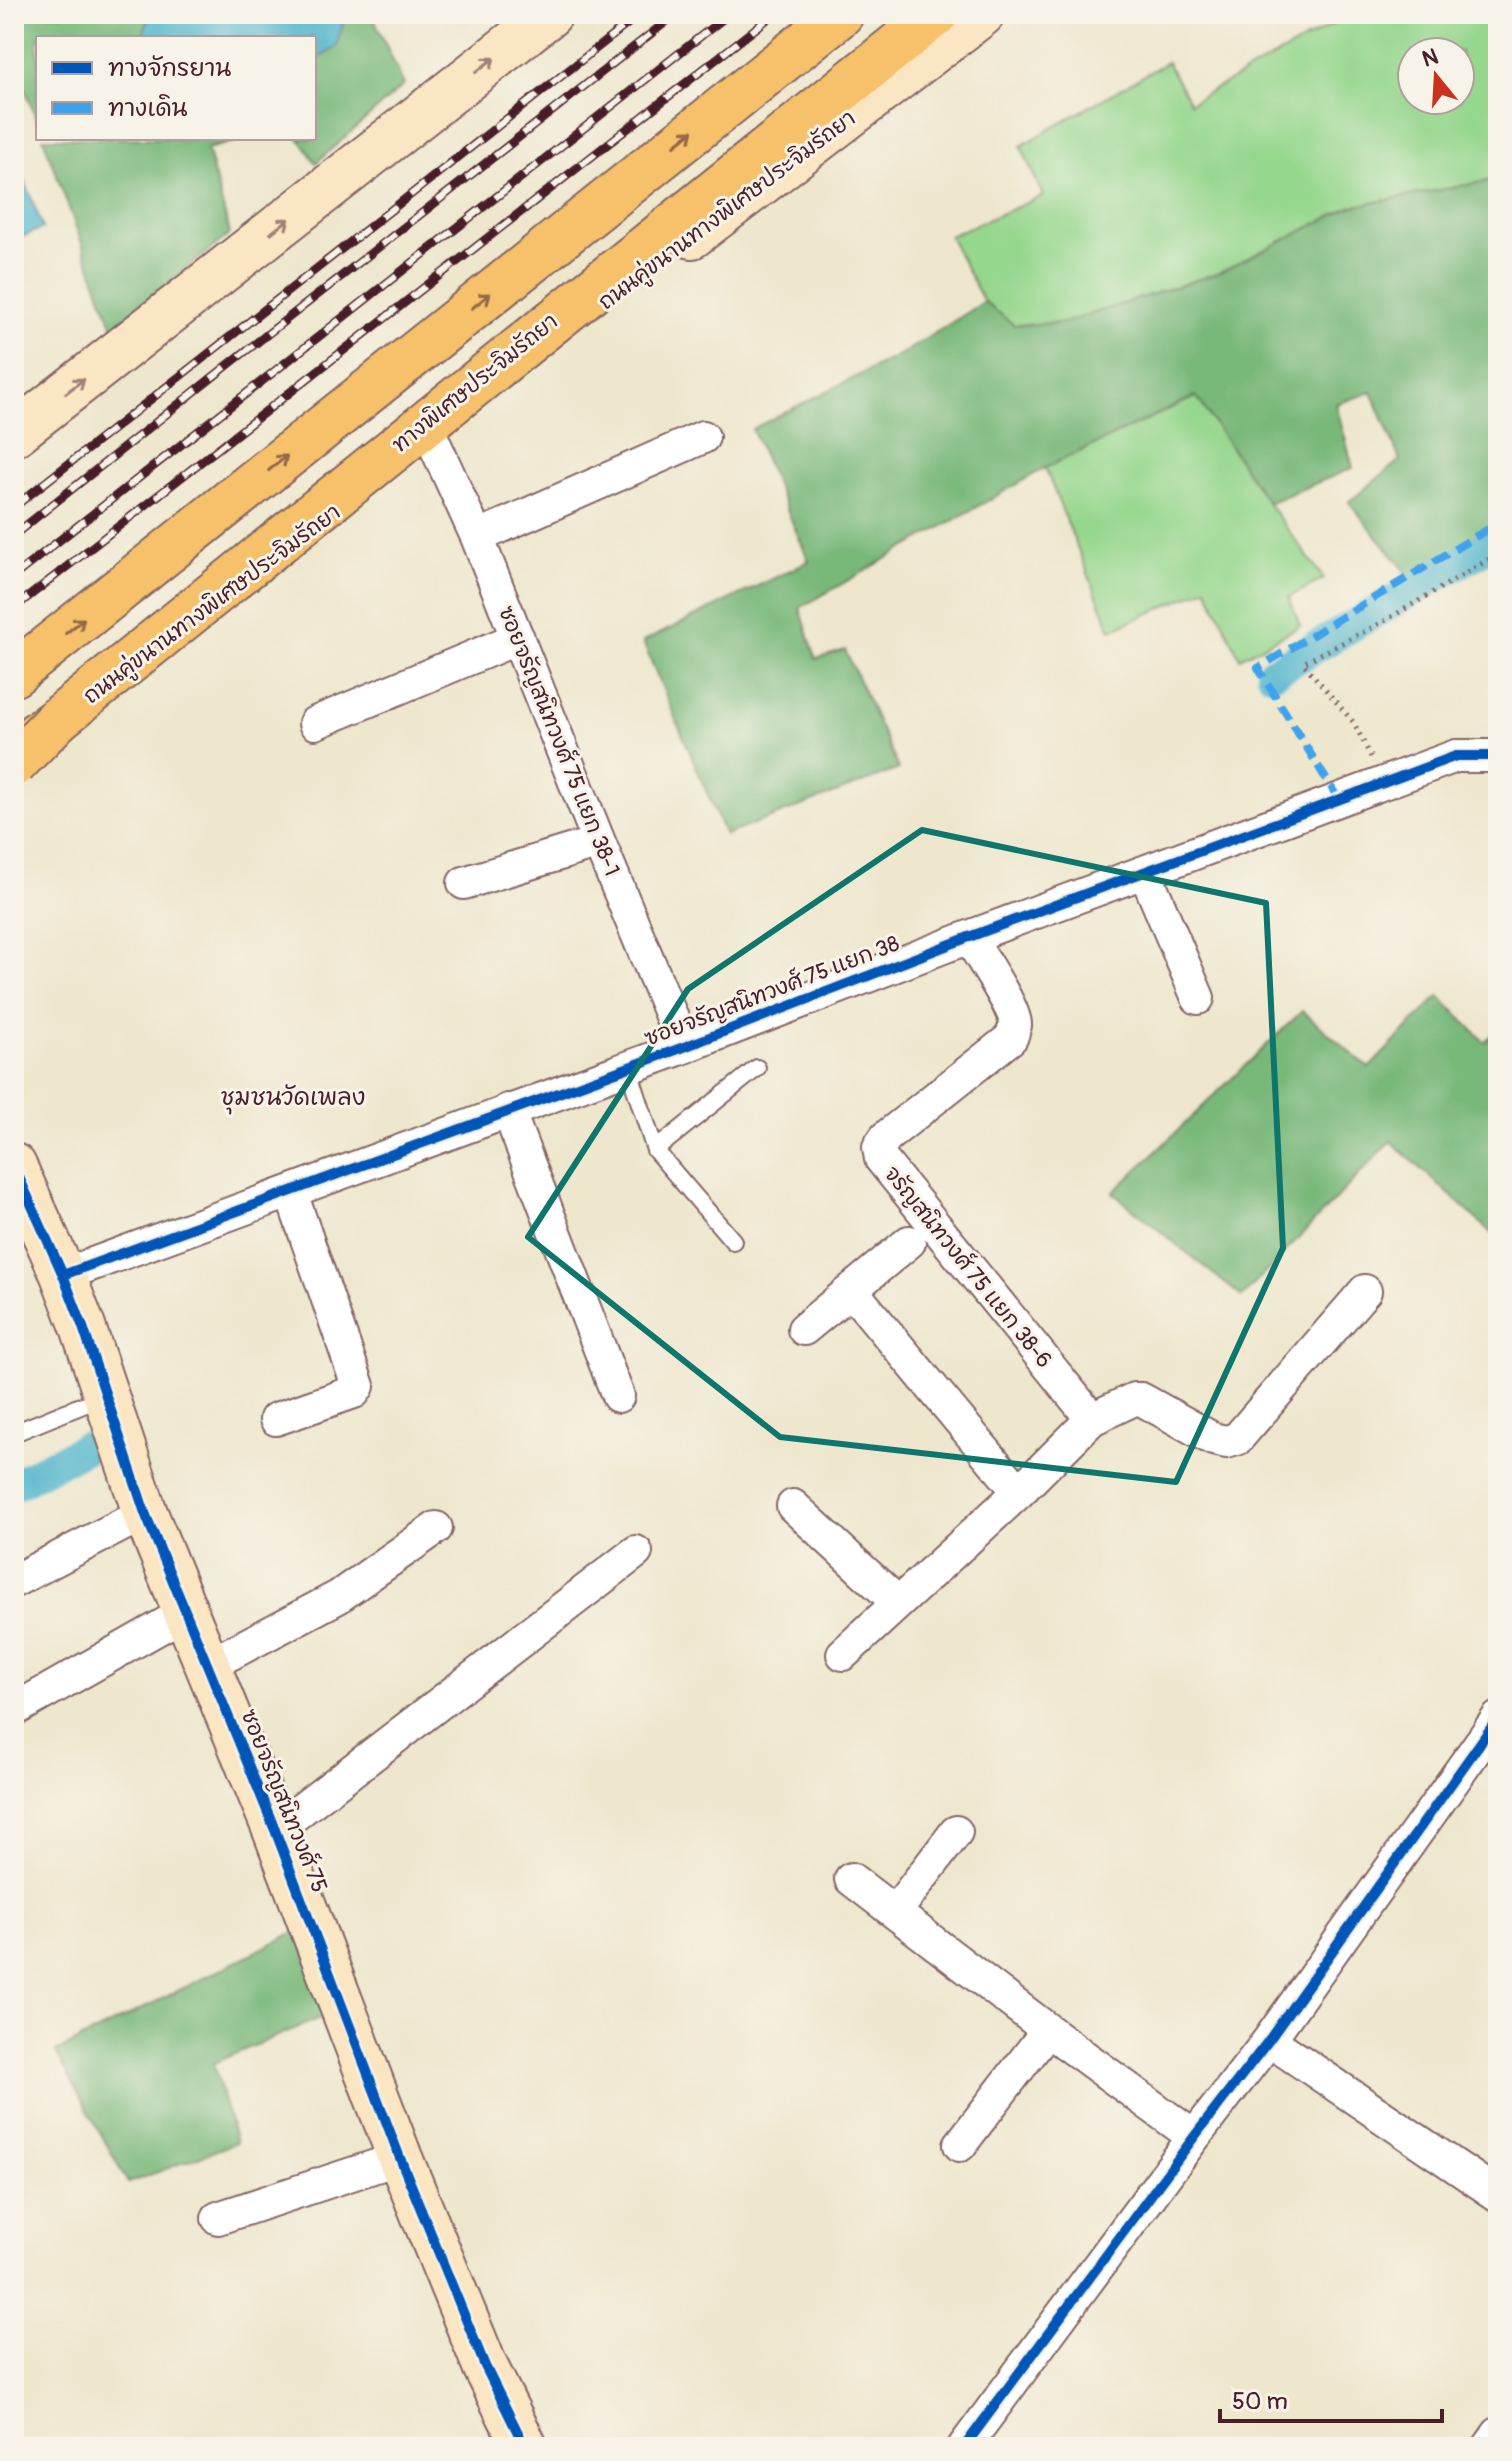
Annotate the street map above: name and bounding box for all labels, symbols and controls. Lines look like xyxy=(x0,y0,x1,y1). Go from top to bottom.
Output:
legend xyxy=(36,36,316,140)
north arrow xyxy=(1396,36,1476,116)
text: N xyxy=(1419,42,1442,74)
text: ทางจักรยาน xyxy=(108,54,231,83)
one-way arrow xyxy=(474,57,495,74)
text: ทางเดิน xyxy=(108,94,188,123)
street label: ถนนคู่ขนานทางพิเศษประจิมรัถยา xyxy=(593,104,862,318)
one-way arrow xyxy=(673,130,694,147)
one-way arrow xyxy=(269,217,290,234)
one-way arrow xyxy=(470,292,491,310)
street label: ทางพิเศษประจิมรัถยา xyxy=(386,307,564,459)
one-way arrow xyxy=(64,377,85,395)
one-way arrow xyxy=(267,454,288,472)
street label: ถนนคู่ขนานทางพิเศษประจิมรัถยา xyxy=(78,498,347,712)
street label: ซอยจรัญสนิทวงศ์ 75 แยก 38-1 xyxy=(492,602,627,880)
one-way arrow xyxy=(64,617,85,634)
street label: ซอยจรัญสนิทวงศ์ 75 แยก 38 xyxy=(640,928,903,1053)
district label: ชุมชนวัดเพลง xyxy=(220,1083,366,1115)
street label: จรัญสนิทวงศ์ 75 แยก 38-6 xyxy=(878,1160,1059,1374)
street label: ซอยจรัญสนิทวงศ์ 75 xyxy=(234,1705,334,1897)
scale bar xyxy=(1220,2373,1442,2423)
text: 50 m xyxy=(1232,2387,1288,2416)

